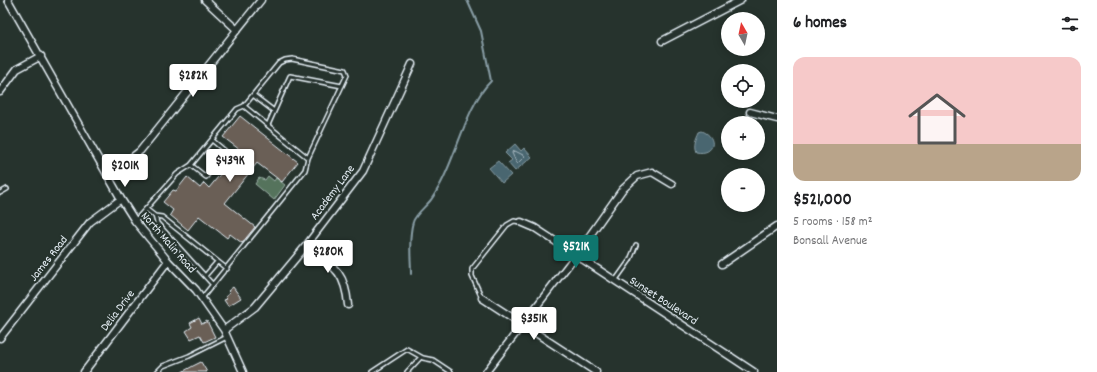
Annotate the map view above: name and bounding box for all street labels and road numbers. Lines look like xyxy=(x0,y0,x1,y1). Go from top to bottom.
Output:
street label: Academy Lane xyxy=(307,162,360,224)
street label: North Malin Road xyxy=(136,208,199,278)
street label: James Road xyxy=(26,233,72,285)
street label: Sunset Boulevard xyxy=(626,273,701,330)
street label: Delia Drive xyxy=(97,287,139,335)

